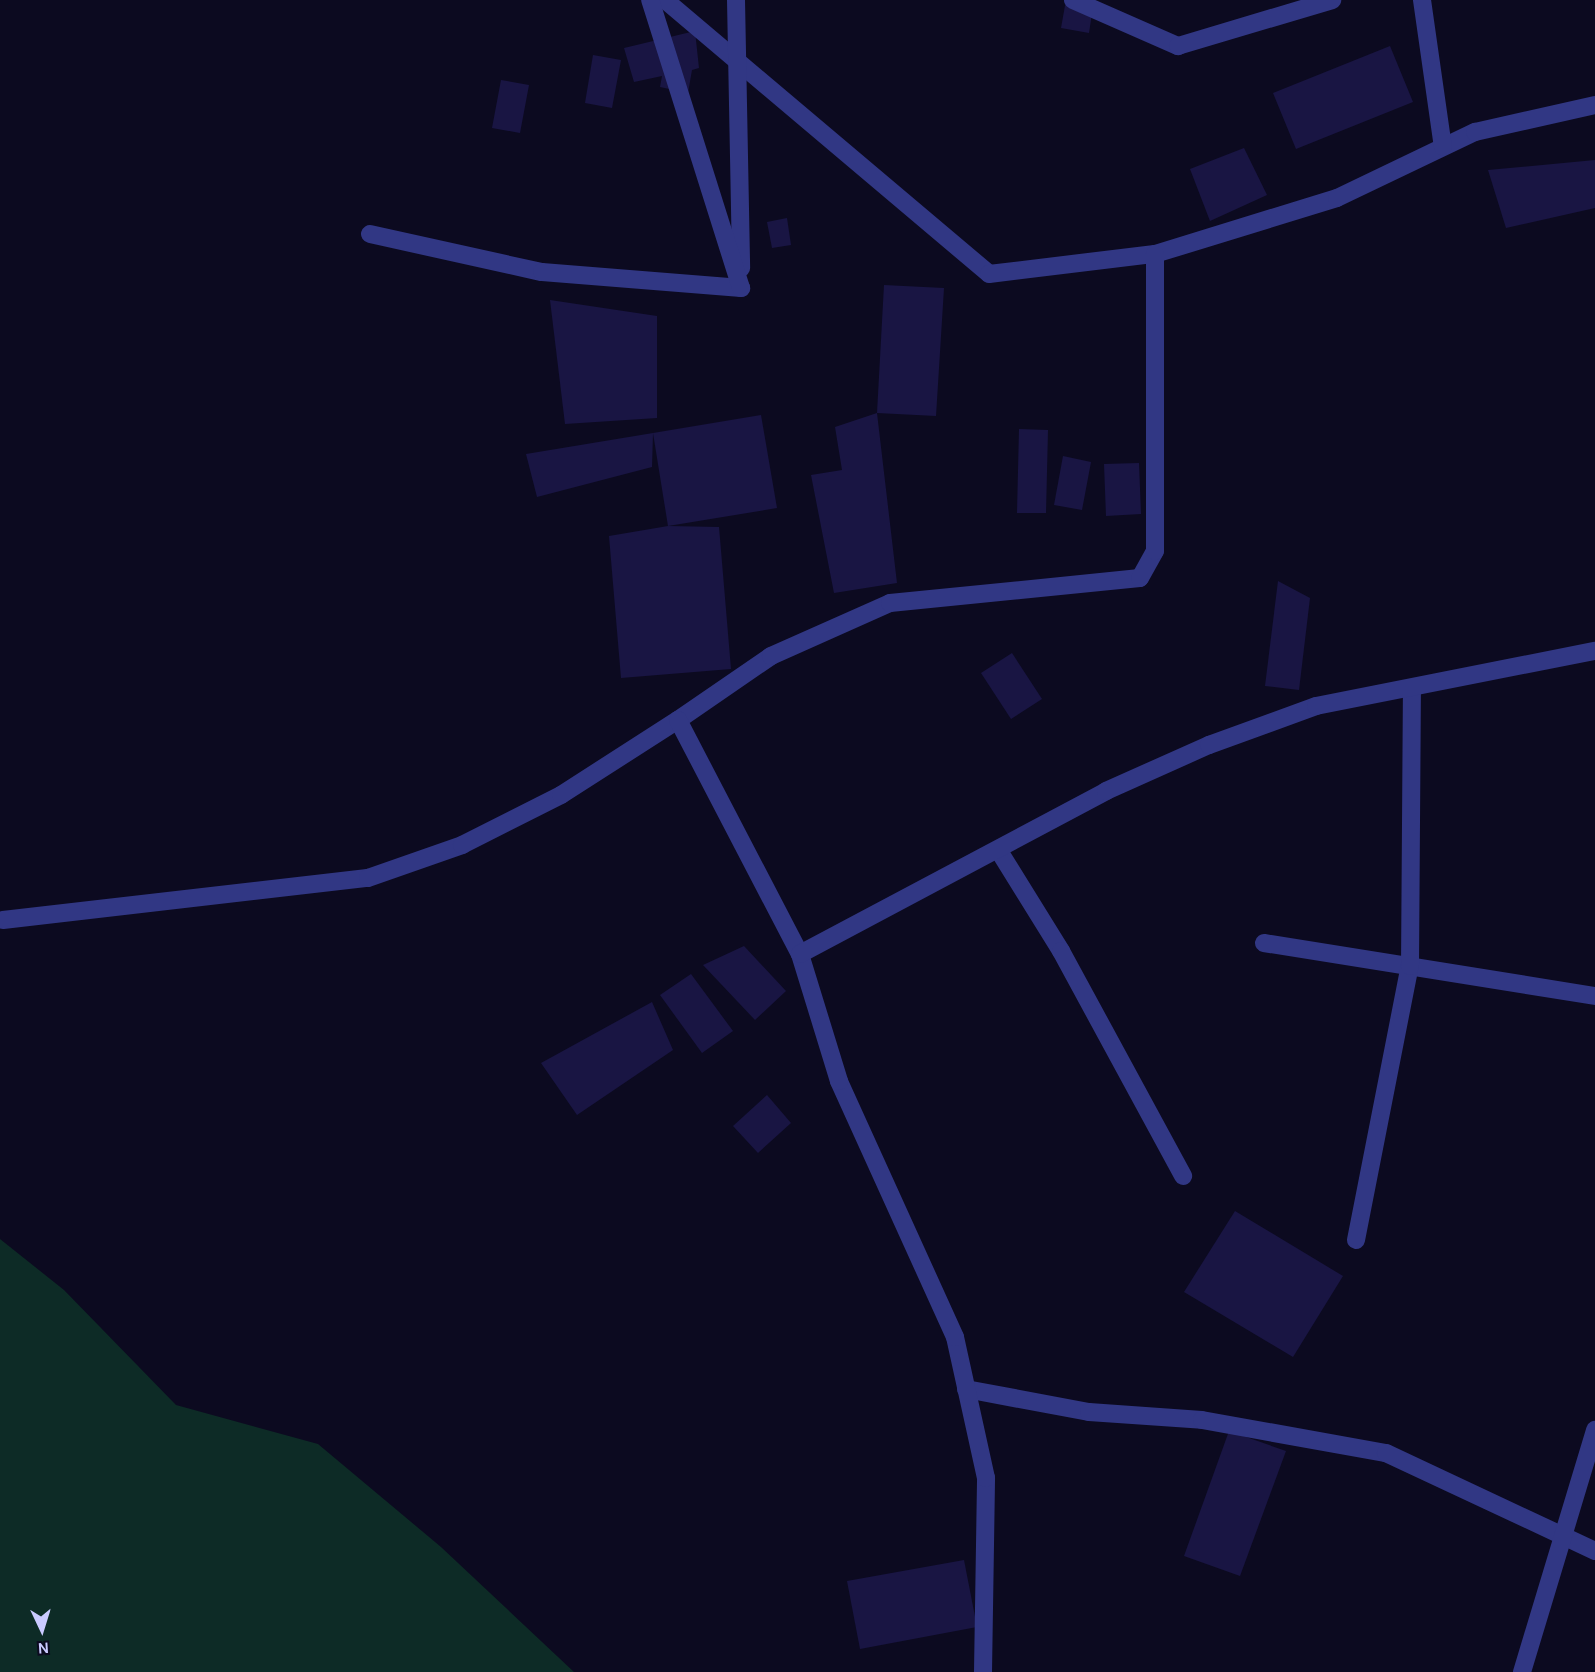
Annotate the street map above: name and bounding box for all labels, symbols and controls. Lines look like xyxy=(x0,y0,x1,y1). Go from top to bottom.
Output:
north arrow xyxy=(12,1600,72,1660)
text: N xyxy=(37,1639,50,1658)

